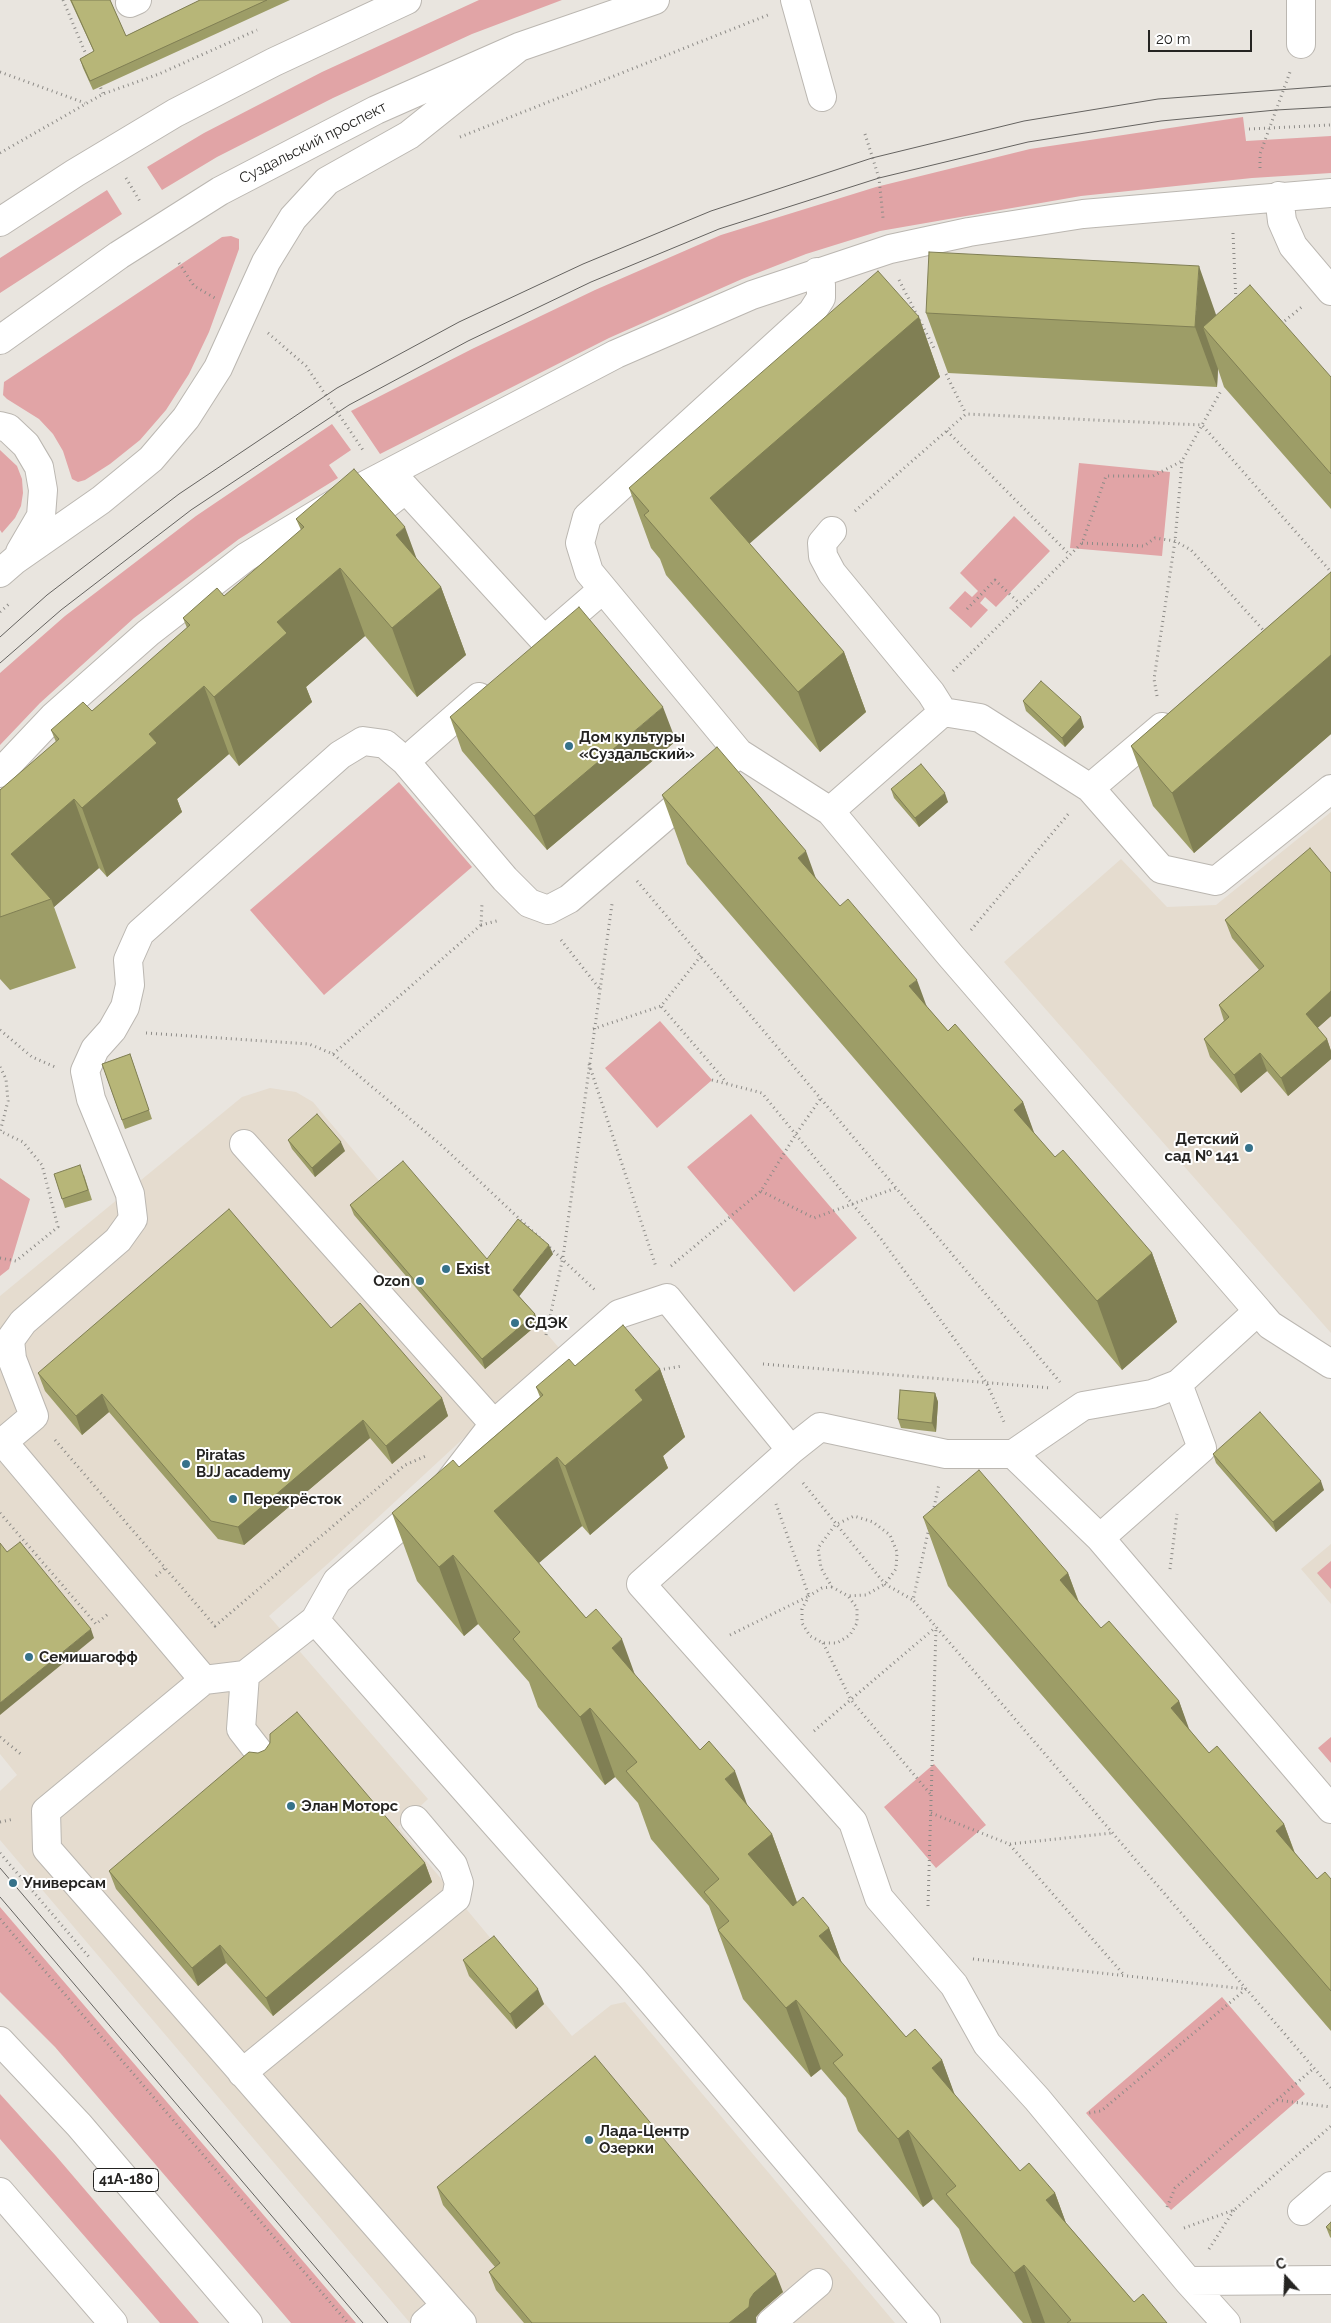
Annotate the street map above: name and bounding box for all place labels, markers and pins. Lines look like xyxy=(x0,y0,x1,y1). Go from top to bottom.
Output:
place label: Дом культуры «Суздальский» xyxy=(579,728,695,763)
marker: Дом культуры «Суздальский» xyxy=(563,740,575,752)
place label: Детский сад № 141 xyxy=(1165,1130,1239,1165)
marker: Детский сад № 141 xyxy=(1243,1142,1255,1154)
place label: Exist xyxy=(456,1260,490,1278)
marker: Exist xyxy=(440,1263,452,1275)
place label: Ozon xyxy=(373,1272,410,1290)
marker: Ozon xyxy=(414,1275,426,1287)
place label: СДЭК xyxy=(525,1314,568,1332)
marker: СДЭК xyxy=(509,1317,521,1329)
place label: Piratas BJJ academy xyxy=(196,1446,291,1481)
marker: Piratas BJJ academy xyxy=(180,1458,192,1470)
place label: Перекрёсток xyxy=(243,1490,342,1508)
marker: Перекрёсток xyxy=(227,1493,239,1505)
place label: Семишагофф xyxy=(39,1648,138,1666)
marker: Семишагофф xyxy=(23,1651,35,1663)
place label: Элан Моторс xyxy=(301,1797,398,1815)
marker: Элан Моторс xyxy=(285,1800,297,1812)
place label: Универсам xyxy=(23,1874,106,1892)
marker: Универсам xyxy=(7,1877,19,1889)
place label: Лада-Центр Озерки xyxy=(599,2122,689,2157)
marker: Лада-Центр Озерки xyxy=(583,2134,595,2146)

